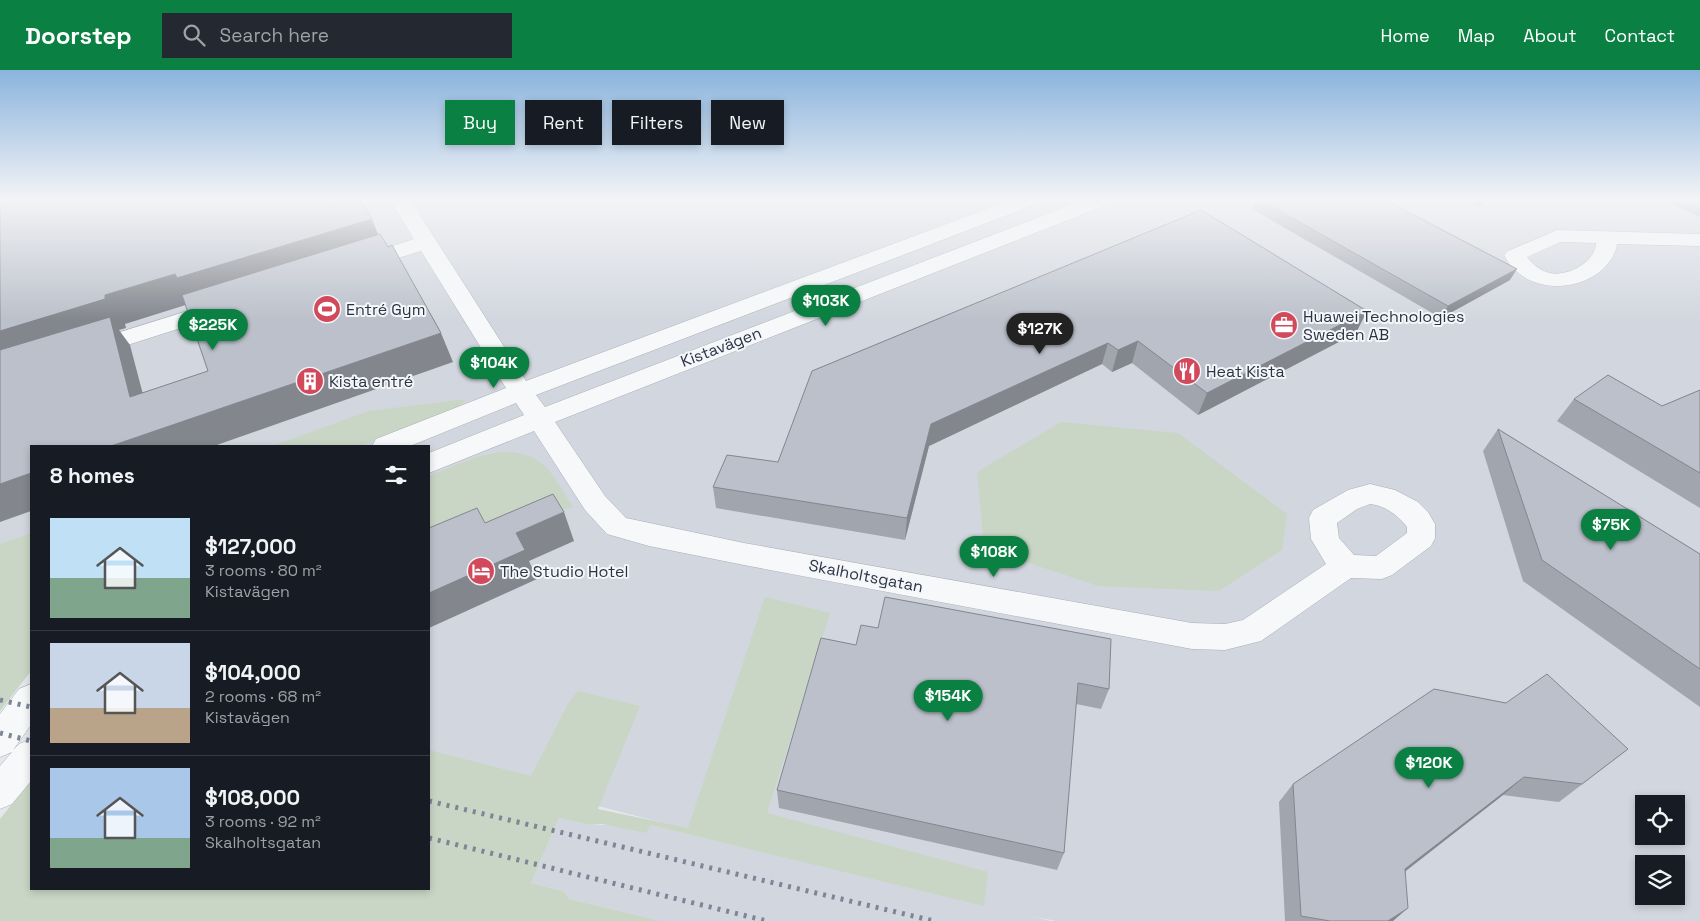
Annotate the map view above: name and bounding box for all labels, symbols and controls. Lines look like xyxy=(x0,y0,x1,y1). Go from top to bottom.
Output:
search box xyxy=(162,13,512,58)
text: Doorstep xyxy=(25,20,132,51)
icon: search xyxy=(180,21,208,49)
text: Search here xyxy=(220,23,329,48)
text: Home xyxy=(1381,24,1430,47)
text: Map xyxy=(1458,24,1495,47)
text: About xyxy=(1523,24,1577,47)
text: Contact xyxy=(1605,24,1675,47)
chip: Buy xyxy=(445,100,515,145)
chip: Rent xyxy=(525,100,602,145)
chip: Filters xyxy=(612,100,701,145)
chip: New xyxy=(711,100,784,145)
pin: $103K xyxy=(791,284,861,327)
text: $103K xyxy=(802,290,850,311)
sports icon: Entré Gym xyxy=(312,294,342,324)
place label: Entré Gym xyxy=(346,299,425,320)
place label: Huawei Technologies Sweden AB xyxy=(1303,306,1464,345)
pin: $225K xyxy=(178,308,248,351)
office icon: Huawei Technologies Sweden AB xyxy=(1269,310,1299,340)
pin: $127K xyxy=(1005,312,1075,355)
text: $225K xyxy=(189,314,237,335)
text: $127K xyxy=(1017,318,1063,339)
street label: Kistavägen xyxy=(678,322,764,372)
pin: $104K xyxy=(459,346,529,389)
text: $104K xyxy=(470,352,518,373)
restaurant icon: Heat Kista xyxy=(1172,356,1202,386)
place label: Heat Kista xyxy=(1206,361,1285,382)
building icon: Kista entré xyxy=(295,366,325,396)
place label: Kista entré xyxy=(329,371,413,392)
icon: filters xyxy=(382,461,410,489)
text: 8 homes xyxy=(50,462,135,489)
pin: $75K xyxy=(1581,508,1641,551)
text: $75K xyxy=(1592,514,1630,535)
text: $127,000 xyxy=(205,533,296,560)
pin: $108K xyxy=(959,536,1029,578)
icon: home xyxy=(90,538,150,598)
text: $108K xyxy=(971,541,1017,562)
street label: Skalholtsgatan xyxy=(807,555,925,597)
hotel icon: The Studio Hotel xyxy=(466,556,496,586)
text: 3 rooms · 80 m² xyxy=(205,560,322,581)
place label: The Studio Hotel xyxy=(500,561,629,582)
text: Kistavägen xyxy=(205,581,290,602)
text: $104,000 xyxy=(205,659,301,686)
icon: home xyxy=(90,663,150,723)
pin: $154K xyxy=(913,680,983,722)
text: $154K xyxy=(925,685,971,706)
text: 2 rooms · 68 m² xyxy=(205,686,321,707)
text: Kistavägen xyxy=(205,707,290,728)
pin: $120K xyxy=(1394,746,1464,789)
text: $120K xyxy=(1406,752,1452,773)
text: $108,000 xyxy=(205,784,300,811)
icon: home xyxy=(90,788,150,848)
map controls xyxy=(1635,795,1685,905)
button: locate xyxy=(1635,795,1685,845)
text: 3 rooms · 92 m² xyxy=(205,811,321,832)
text: Skalholtsgatan xyxy=(205,832,321,853)
button: layers xyxy=(1635,855,1685,905)

